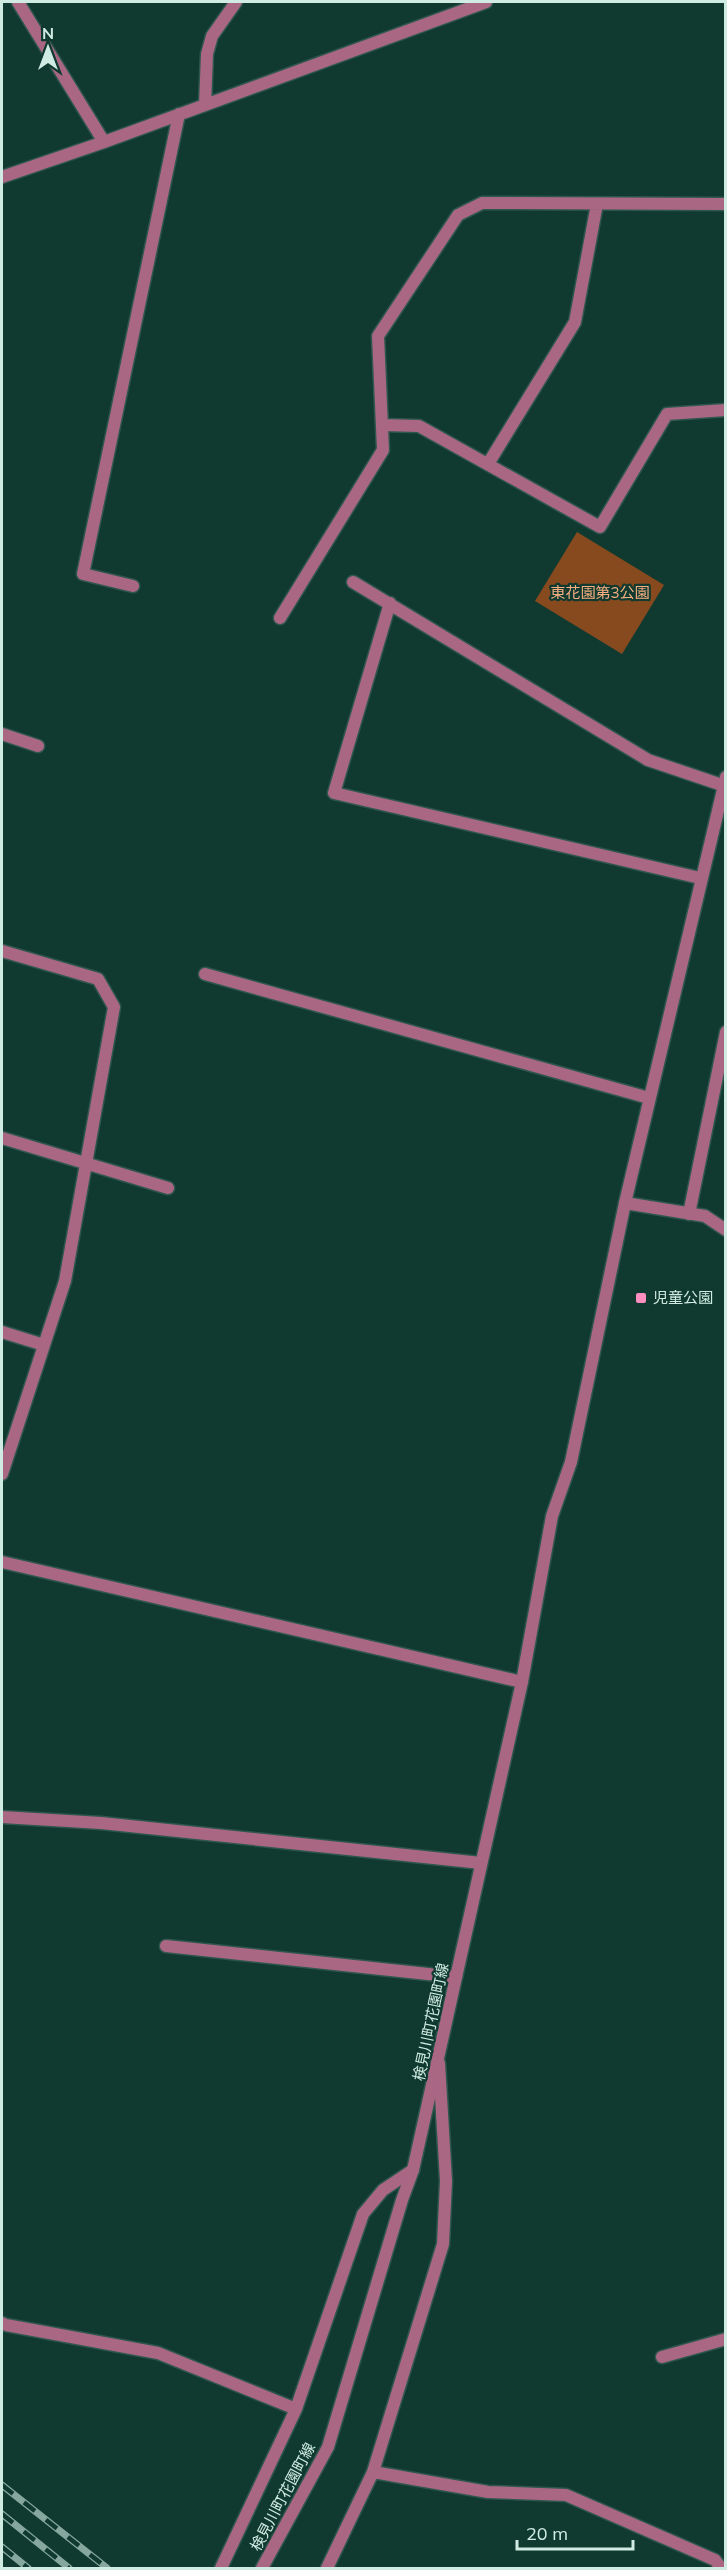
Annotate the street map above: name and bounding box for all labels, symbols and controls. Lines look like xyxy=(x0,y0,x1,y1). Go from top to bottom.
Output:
north arrow xyxy=(18,18,78,78)
text: N xyxy=(42,23,54,43)
park label: 東花園第3公園 xyxy=(550,583,650,602)
place label: 児童公園 xyxy=(653,1288,713,1307)
marker: 児童公園 xyxy=(634,1291,648,1305)
street label: 検見川町花園町線 xyxy=(409,1961,452,2083)
street label: 検見川町花園町線 xyxy=(246,2439,319,2554)
scale bar xyxy=(517,2513,632,2551)
text: 20 m xyxy=(526,2522,568,2545)

